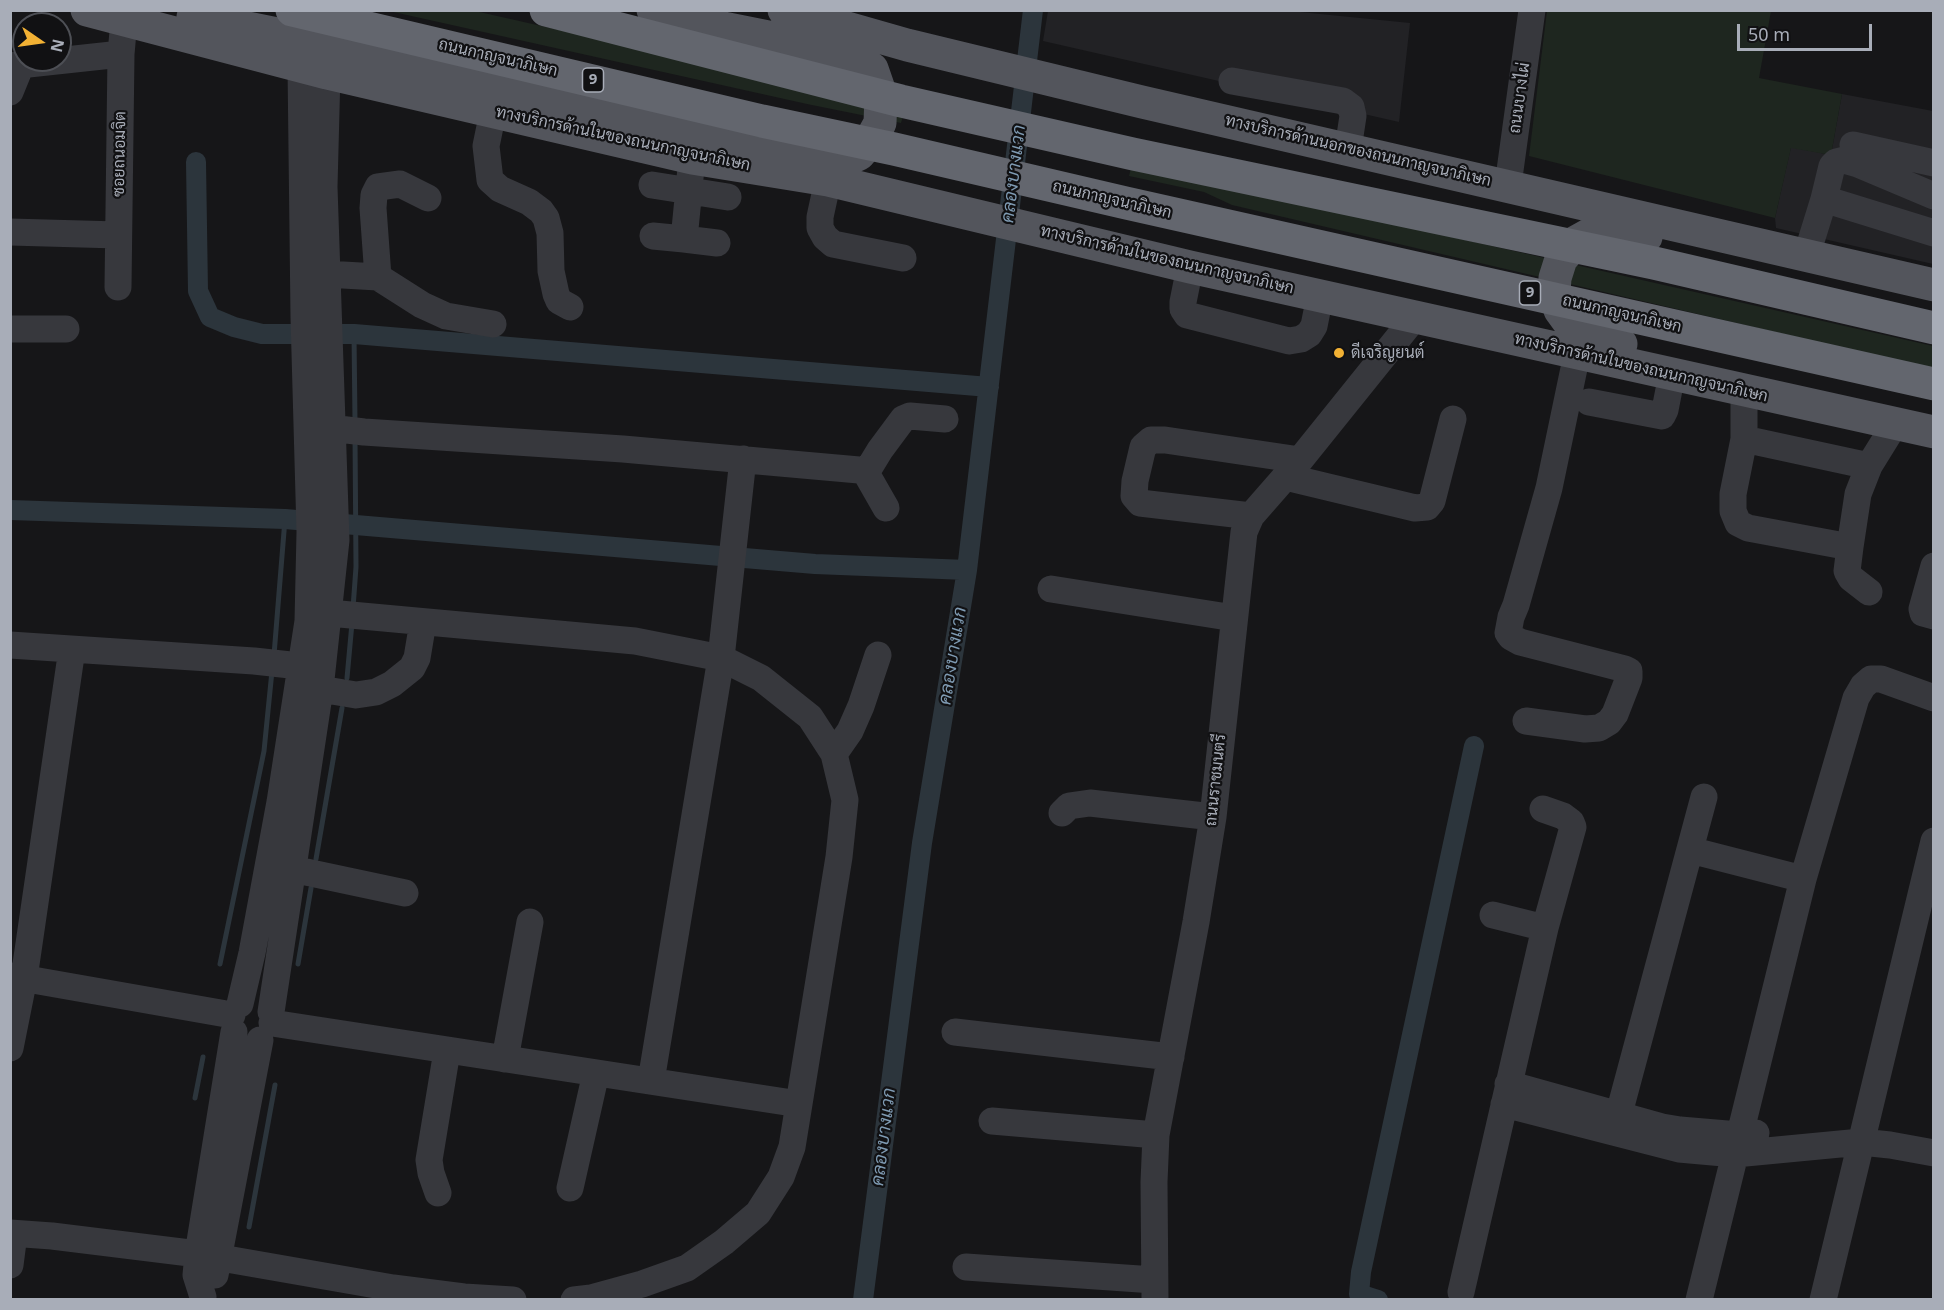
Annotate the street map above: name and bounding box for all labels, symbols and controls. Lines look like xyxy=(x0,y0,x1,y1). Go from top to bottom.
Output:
north arrow xyxy=(12,12,72,72)
scale bar xyxy=(1740,12,1875,50)
text: 50 m xyxy=(1748,22,1790,46)
street label: ถนนกาญจนาภิเษก xyxy=(437,35,559,81)
text: N xyxy=(45,37,70,54)
street label: ถนนบางไผ่ xyxy=(1506,61,1534,135)
road number: 9 xyxy=(582,68,604,92)
street label: ทางบริการด้านในของถนนกาญจนาภิเษก xyxy=(494,103,752,175)
street label: ซอยถนอมจิต xyxy=(110,111,130,197)
street label: ทางบริการด้านนอกของถนนกาญจนาภิเษก xyxy=(1223,111,1493,191)
water label: คลองบางแวก xyxy=(997,124,1031,224)
street label: ถนนกาญจนาภิเษก xyxy=(1051,177,1173,223)
street label: ทางบริการด้านในของถนนกาญจนาภิเษก xyxy=(1038,221,1296,299)
road number: 9 xyxy=(1520,281,1540,305)
street label: ถนนกาญจนาภิเษก xyxy=(1561,291,1683,337)
street label: ทางบริการด้านในของถนนกาญจนาภิเษก xyxy=(1512,329,1770,407)
place label: ดีเจริญยนต์ xyxy=(1351,343,1424,363)
marker: ดีเจริญยนต์ xyxy=(1332,346,1346,360)
water label: คลองบางแวก xyxy=(935,606,971,706)
street label: ถนนราชมนตรี xyxy=(1202,733,1230,827)
water label: คลองบางแวก xyxy=(867,1087,901,1187)

